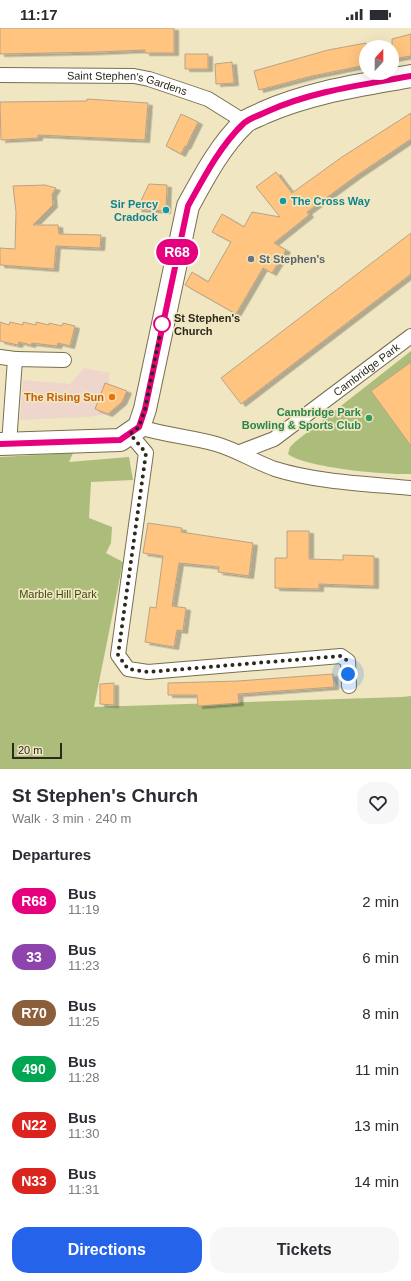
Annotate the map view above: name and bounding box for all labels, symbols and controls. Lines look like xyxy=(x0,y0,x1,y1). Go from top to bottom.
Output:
text: 11:17 xyxy=(20,6,58,23)
north arrow xyxy=(359,40,399,80)
map controls xyxy=(359,40,399,80)
street label: Saint Stephen's Gardens xyxy=(67,69,189,98)
place label: The Cross Way xyxy=(291,195,371,207)
marker: The Cross Way xyxy=(278,196,288,206)
place label: Sir Percy Cradock xyxy=(110,198,159,223)
marker: Sir Percy Cradock xyxy=(161,205,171,215)
line badge: R68 xyxy=(154,239,200,265)
text: R68 xyxy=(164,244,190,260)
place label: St Stephen's xyxy=(259,253,325,265)
marker: St Stephen's xyxy=(246,254,256,264)
place label: St Stephen's Church xyxy=(174,312,240,337)
marker: St Stephen's Church xyxy=(153,315,171,333)
street label: Cambridge Park xyxy=(331,341,402,398)
place label: The Rising Sun xyxy=(24,391,104,403)
marker: The Rising Sun xyxy=(107,392,117,402)
place label: Cambridge Park Bowling & Sports Club xyxy=(242,406,362,431)
marker: Cambridge Park Bowling & Sports Club xyxy=(364,413,374,423)
park label: Marble Hill Park xyxy=(19,588,97,600)
your location xyxy=(338,664,358,684)
scale bar xyxy=(12,741,62,760)
text: 20 m xyxy=(18,744,42,756)
button: heart xyxy=(357,782,399,824)
text: St Stephen's Church xyxy=(12,785,198,806)
text: Walk · 3 min · 240 m xyxy=(12,811,131,826)
text: Departures xyxy=(12,846,91,863)
text: Bus xyxy=(68,885,96,902)
text: R68 xyxy=(21,893,47,909)
text: 2 min xyxy=(362,893,399,910)
text: 11:19 xyxy=(68,902,100,917)
text: Bus xyxy=(68,941,96,958)
text: 33 xyxy=(26,949,42,965)
text: 6 min xyxy=(362,949,399,966)
text: 11:23 xyxy=(68,958,100,973)
text: Bus xyxy=(68,997,96,1014)
text: R70 xyxy=(21,1005,47,1021)
text: 8 min xyxy=(362,1005,399,1022)
text: 11:25 xyxy=(68,1014,100,1029)
text: Bus xyxy=(68,1053,96,1070)
text: 490 xyxy=(22,1061,46,1077)
text: 11 min xyxy=(355,1061,399,1078)
text: 11:28 xyxy=(68,1070,100,1085)
text: Bus xyxy=(68,1109,96,1126)
text: N22 xyxy=(21,1117,47,1133)
text: 13 min xyxy=(354,1117,399,1134)
text: 11:30 xyxy=(68,1126,100,1141)
text: Bus xyxy=(68,1165,96,1182)
text: N33 xyxy=(21,1173,47,1189)
text: 14 min xyxy=(354,1173,399,1190)
text: 11:31 xyxy=(68,1182,100,1197)
button: Directions xyxy=(12,1227,202,1273)
button: Tickets xyxy=(210,1227,399,1273)

